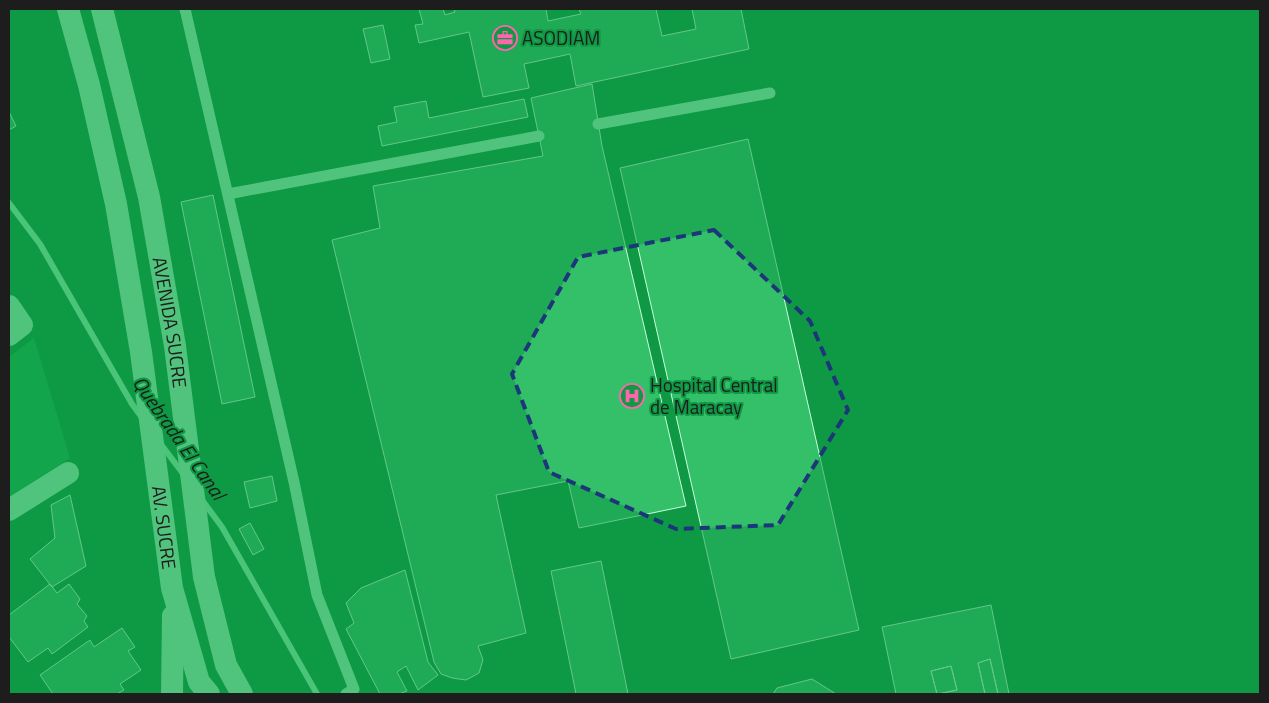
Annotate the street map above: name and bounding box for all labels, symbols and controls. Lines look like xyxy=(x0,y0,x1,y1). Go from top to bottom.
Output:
place label: ASODIAM xyxy=(522,23,600,52)
office icon: ASODIAM xyxy=(492,25,518,51)
street label: AVENIDA SUCRE xyxy=(146,254,195,390)
water label: Quebrada El Canal xyxy=(125,369,235,508)
place label: Hospital Central de Maracay xyxy=(650,370,778,421)
hospital icon: Hospital Central de Maracay xyxy=(619,383,645,409)
street label: AV. SUCRE xyxy=(145,484,184,571)

